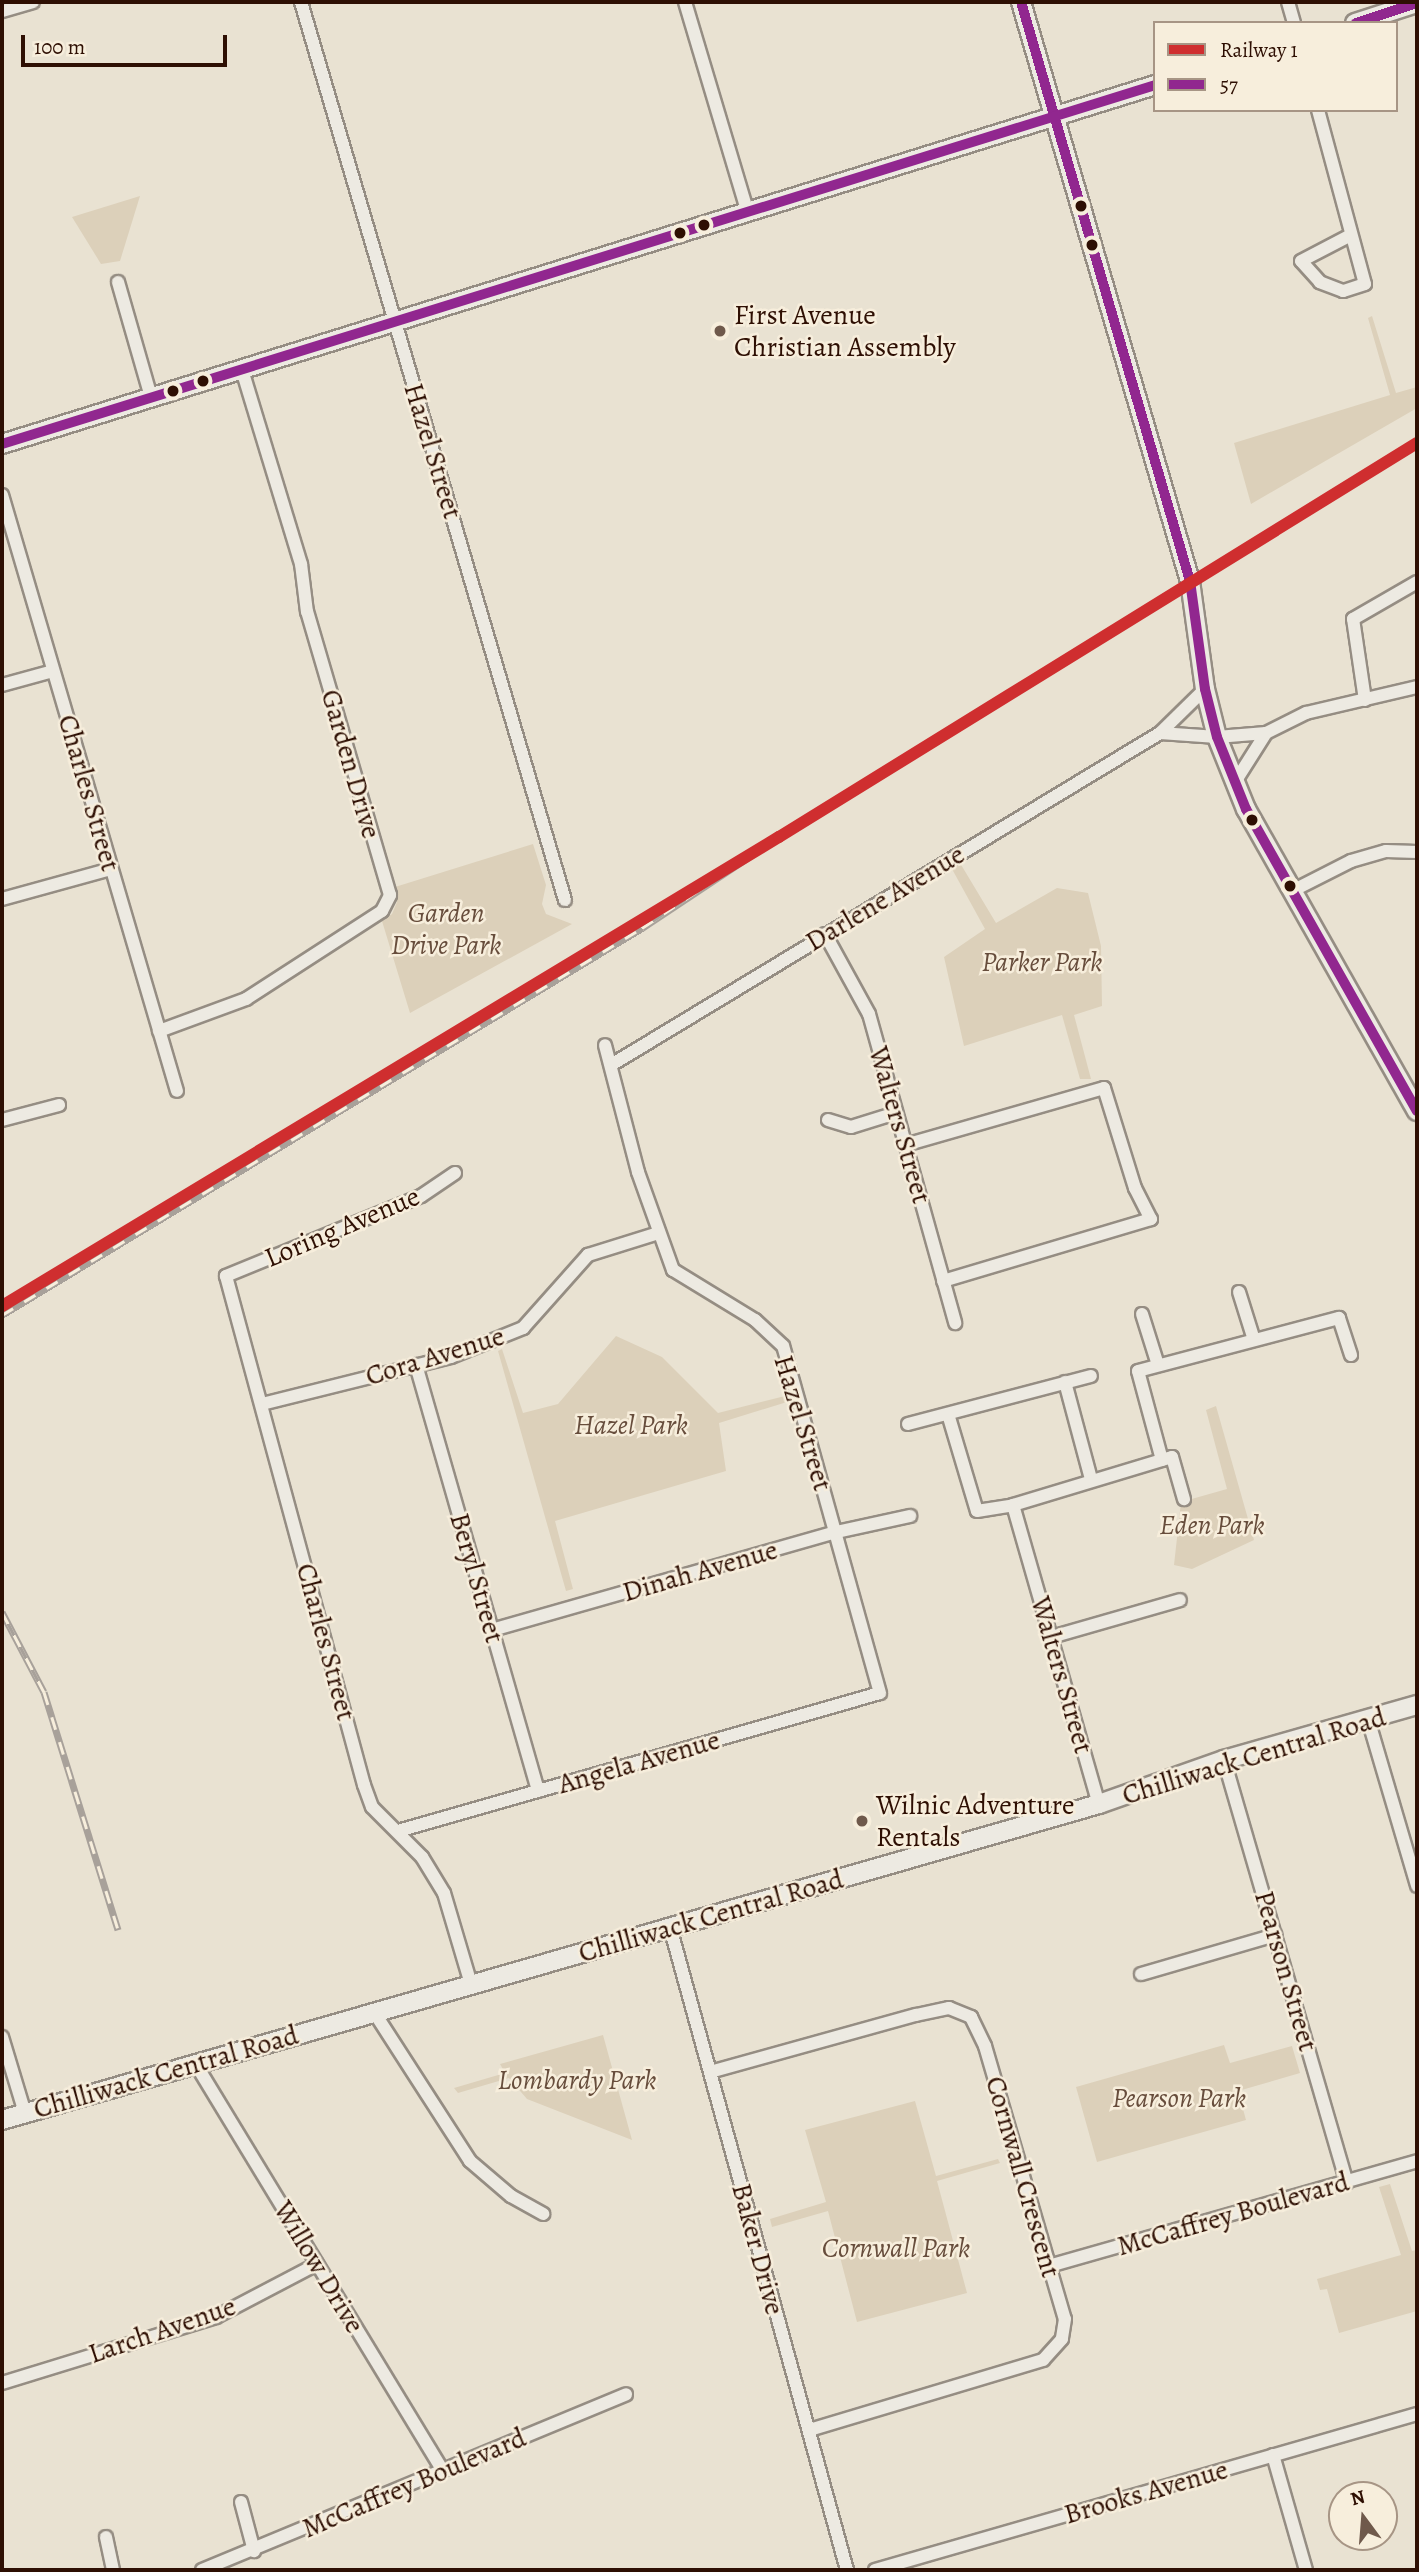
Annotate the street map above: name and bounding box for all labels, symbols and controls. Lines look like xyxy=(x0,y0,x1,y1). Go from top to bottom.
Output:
scale bar xyxy=(24,21,231,65)
legend xyxy=(1153,21,1398,112)
text: 100 m xyxy=(34,33,85,61)
text: Railway 1 xyxy=(1220,36,1298,64)
text: 57 xyxy=(1220,71,1238,99)
unlabelled marker xyxy=(1074,199,1088,213)
unlabelled marker xyxy=(697,218,711,232)
unlabelled marker xyxy=(673,226,687,240)
unlabelled marker xyxy=(1085,238,1099,252)
place label: First Avenue Christian Assembly xyxy=(734,298,956,364)
marker: First Avenue Christian Assembly xyxy=(712,323,728,339)
unlabelled marker xyxy=(196,374,210,388)
street label: Hazel Street xyxy=(396,379,470,523)
unlabelled marker xyxy=(166,384,180,398)
street label: Garden Drive xyxy=(314,686,388,842)
street label: Charles Street xyxy=(51,711,127,875)
unlabelled marker xyxy=(1245,813,1259,827)
street label: Darlene Avenue xyxy=(799,837,971,959)
unlabelled marker xyxy=(1283,879,1297,893)
park label: Garden Drive Park xyxy=(391,896,501,962)
park label: Parker Park xyxy=(981,945,1103,979)
street label: Walters Street xyxy=(862,1043,938,1207)
street label: Loring Avenue xyxy=(259,1179,425,1275)
street label: Cora Avenue xyxy=(362,1319,508,1393)
street label: Hazel Street xyxy=(766,1351,840,1495)
park label: Hazel Park xyxy=(574,1408,688,1442)
park label: Eden Park xyxy=(1159,1508,1265,1542)
street label: Beryl Street xyxy=(442,1509,512,1647)
street label: Dinah Avenue xyxy=(619,1533,781,1609)
street label: Charles Street xyxy=(289,1560,363,1724)
street label: Walters Street xyxy=(1024,1593,1100,1757)
street label: Chilliwack Central Road xyxy=(1118,1700,1390,1812)
street label: Angela Avenue xyxy=(554,1723,724,1801)
place label: Wilnic Adventure Rentals xyxy=(876,1788,1075,1854)
marker: Wilnic Adventure Rentals xyxy=(854,1813,870,1829)
street label: Chilliwack Central Road xyxy=(575,1862,847,1970)
street label: Pearson Street xyxy=(1247,1887,1325,2055)
street label: Chilliwack Central Road xyxy=(30,2018,302,2126)
park label: Lombardy Park xyxy=(497,2063,657,2097)
street label: Cornwall Crescent xyxy=(978,2073,1068,2281)
park label: Pearson Park xyxy=(1112,2081,1246,2115)
street label: McCaffrey Boulevard xyxy=(1113,2165,1353,2263)
street label: Baker Drive xyxy=(724,2180,792,2318)
street label: Willow Drive xyxy=(266,2195,372,2339)
park label: Cornwall Park xyxy=(822,2231,970,2265)
street label: Larch Avenue xyxy=(84,2289,240,2371)
street label: McCaffrey Boulevard xyxy=(297,2421,531,2545)
street label: Brooks Avenue xyxy=(1060,2453,1232,2531)
north arrow xyxy=(1328,2481,1398,2551)
text: N xyxy=(1348,2483,1368,2512)

